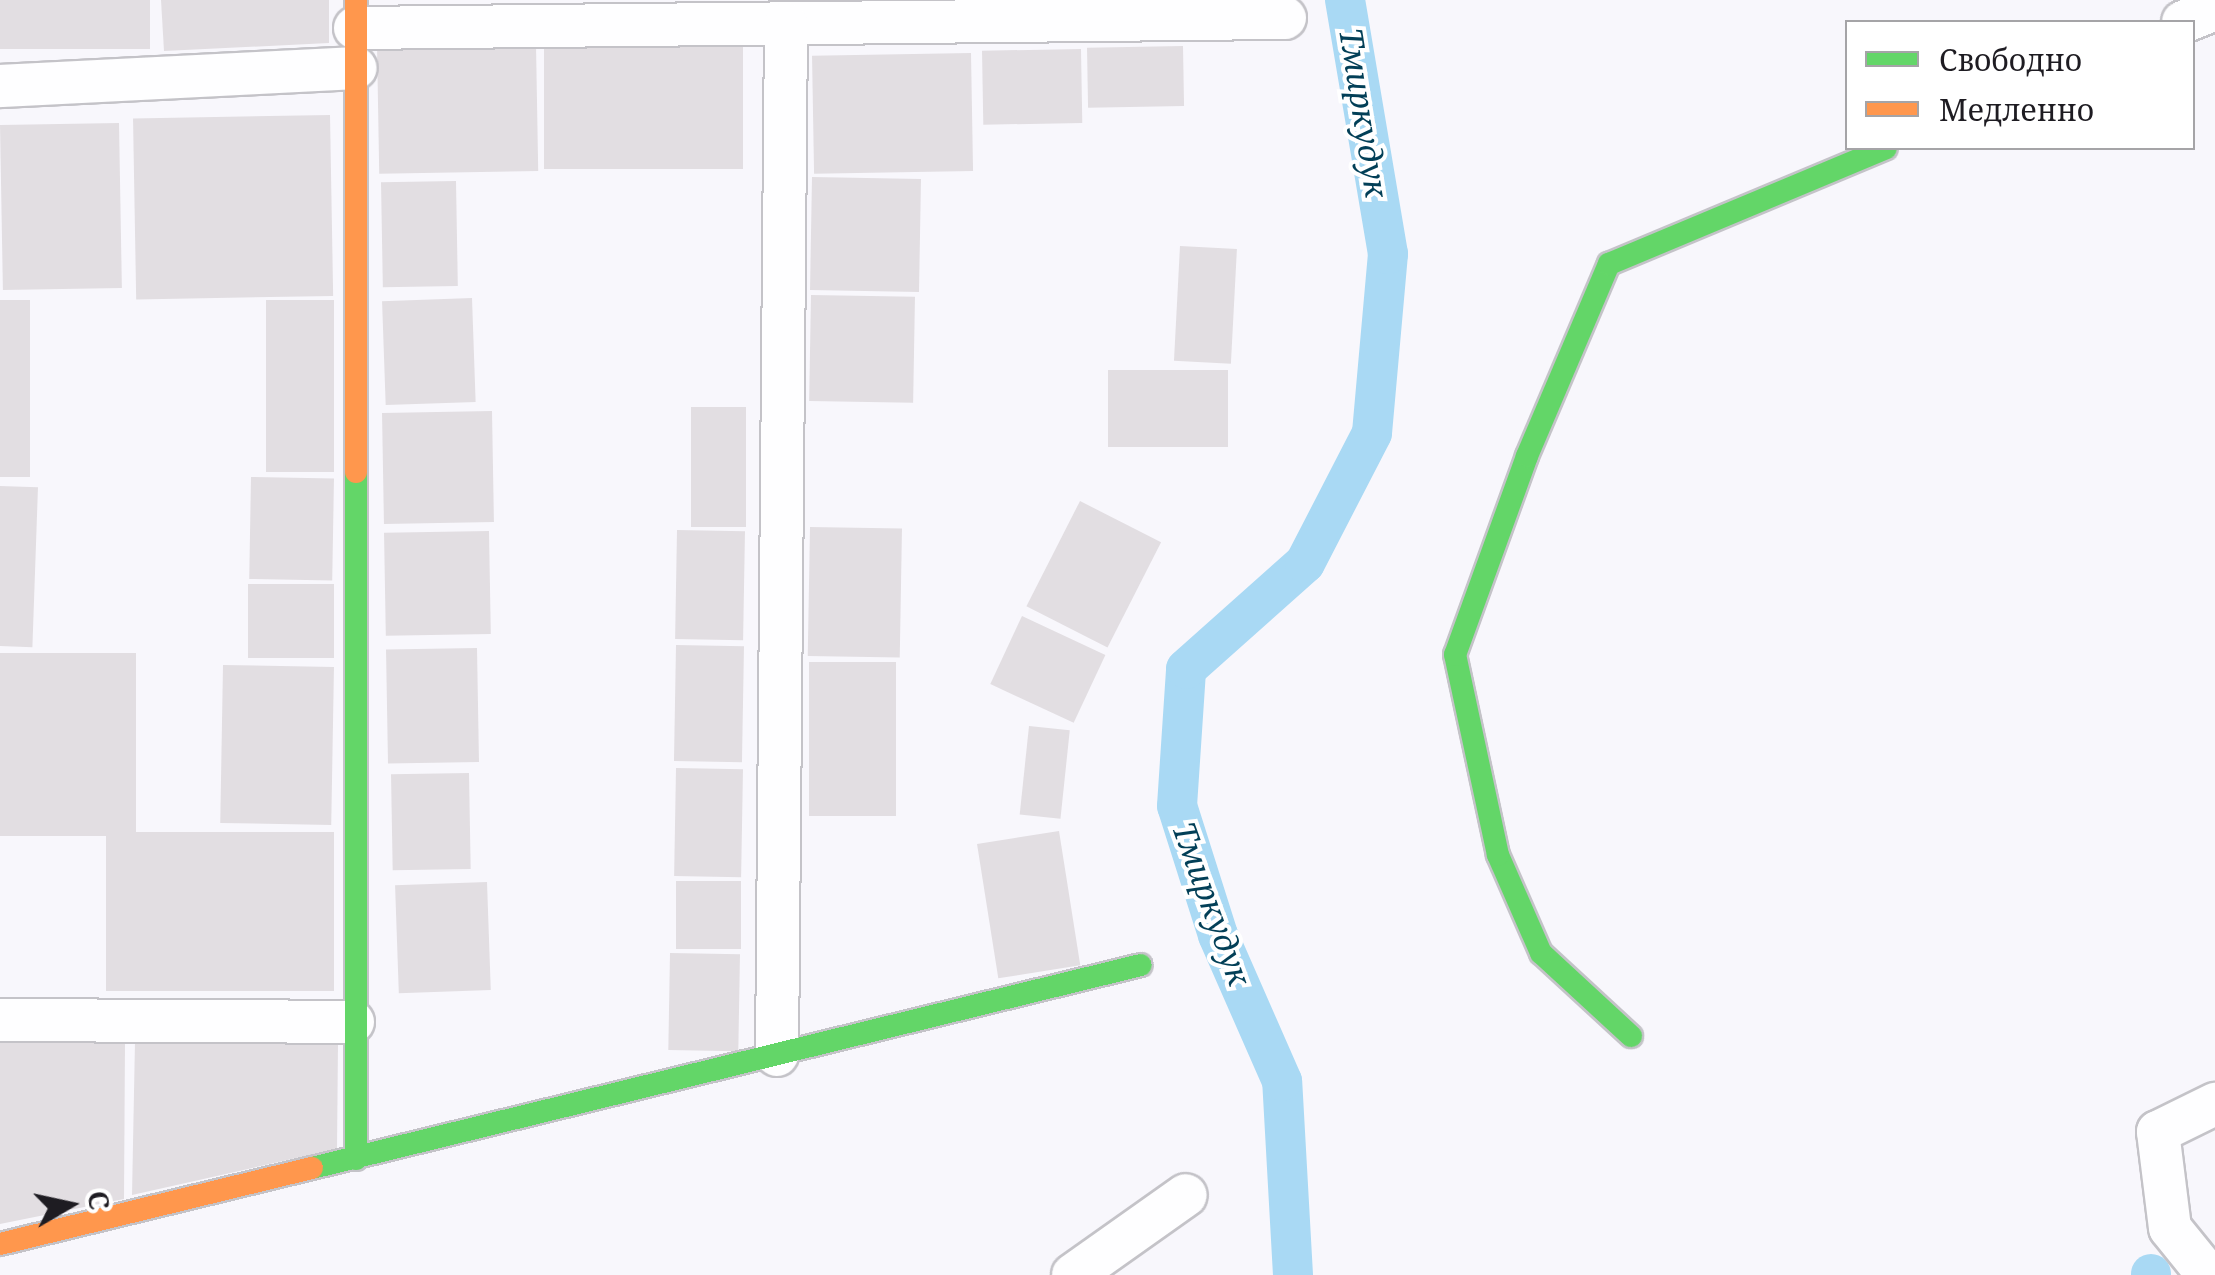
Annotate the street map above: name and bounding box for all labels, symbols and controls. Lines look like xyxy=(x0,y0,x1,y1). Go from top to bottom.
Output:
legend xyxy=(1845,20,2195,150)
water label: Тмиркудук xyxy=(1332,25,1396,201)
text: Свободно xyxy=(1939,39,2082,80)
text: Медленно xyxy=(1939,89,2094,130)
water label: Тмиркудук xyxy=(1165,817,1259,991)
north arrow xyxy=(20,1155,120,1255)
text: С xyxy=(79,1188,120,1212)

